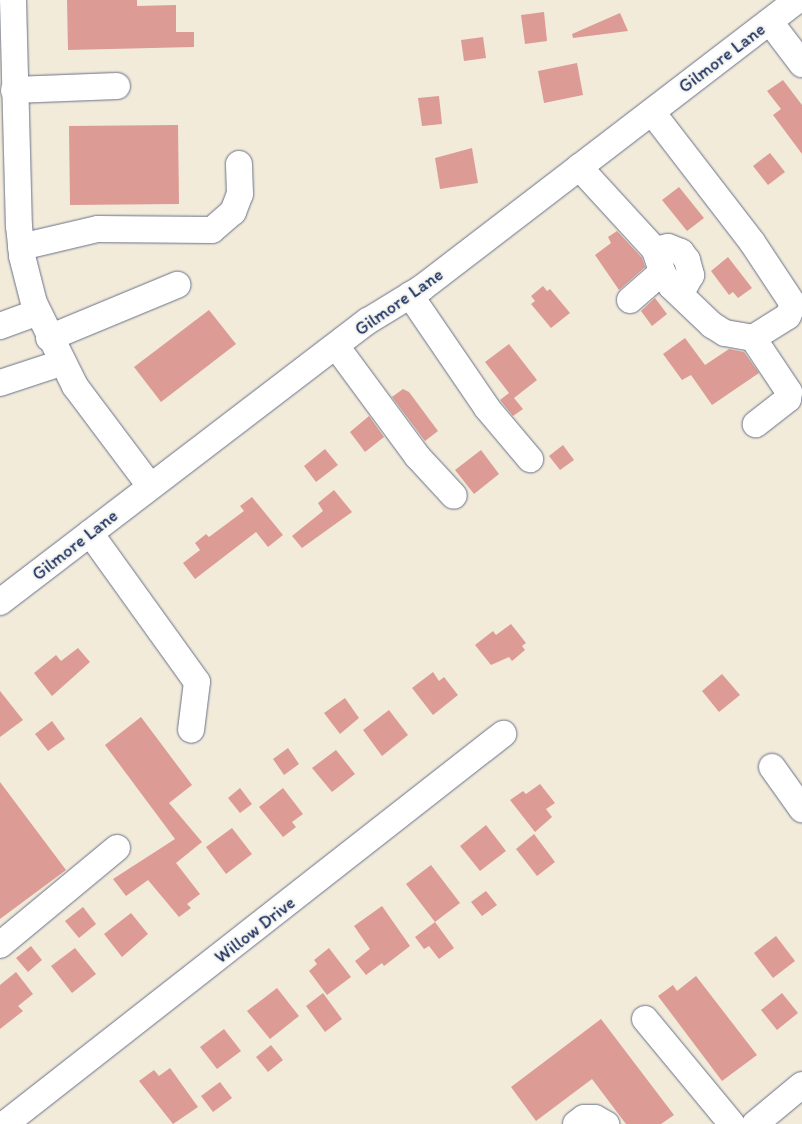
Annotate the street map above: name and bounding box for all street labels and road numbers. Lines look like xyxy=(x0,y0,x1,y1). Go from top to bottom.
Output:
street label: Gilmore Lane xyxy=(674,18,770,98)
street label: Gilmore Lane xyxy=(351,264,447,340)
street label: Gilmore Lane xyxy=(28,505,122,585)
street label: Willow Drive xyxy=(210,892,300,968)

